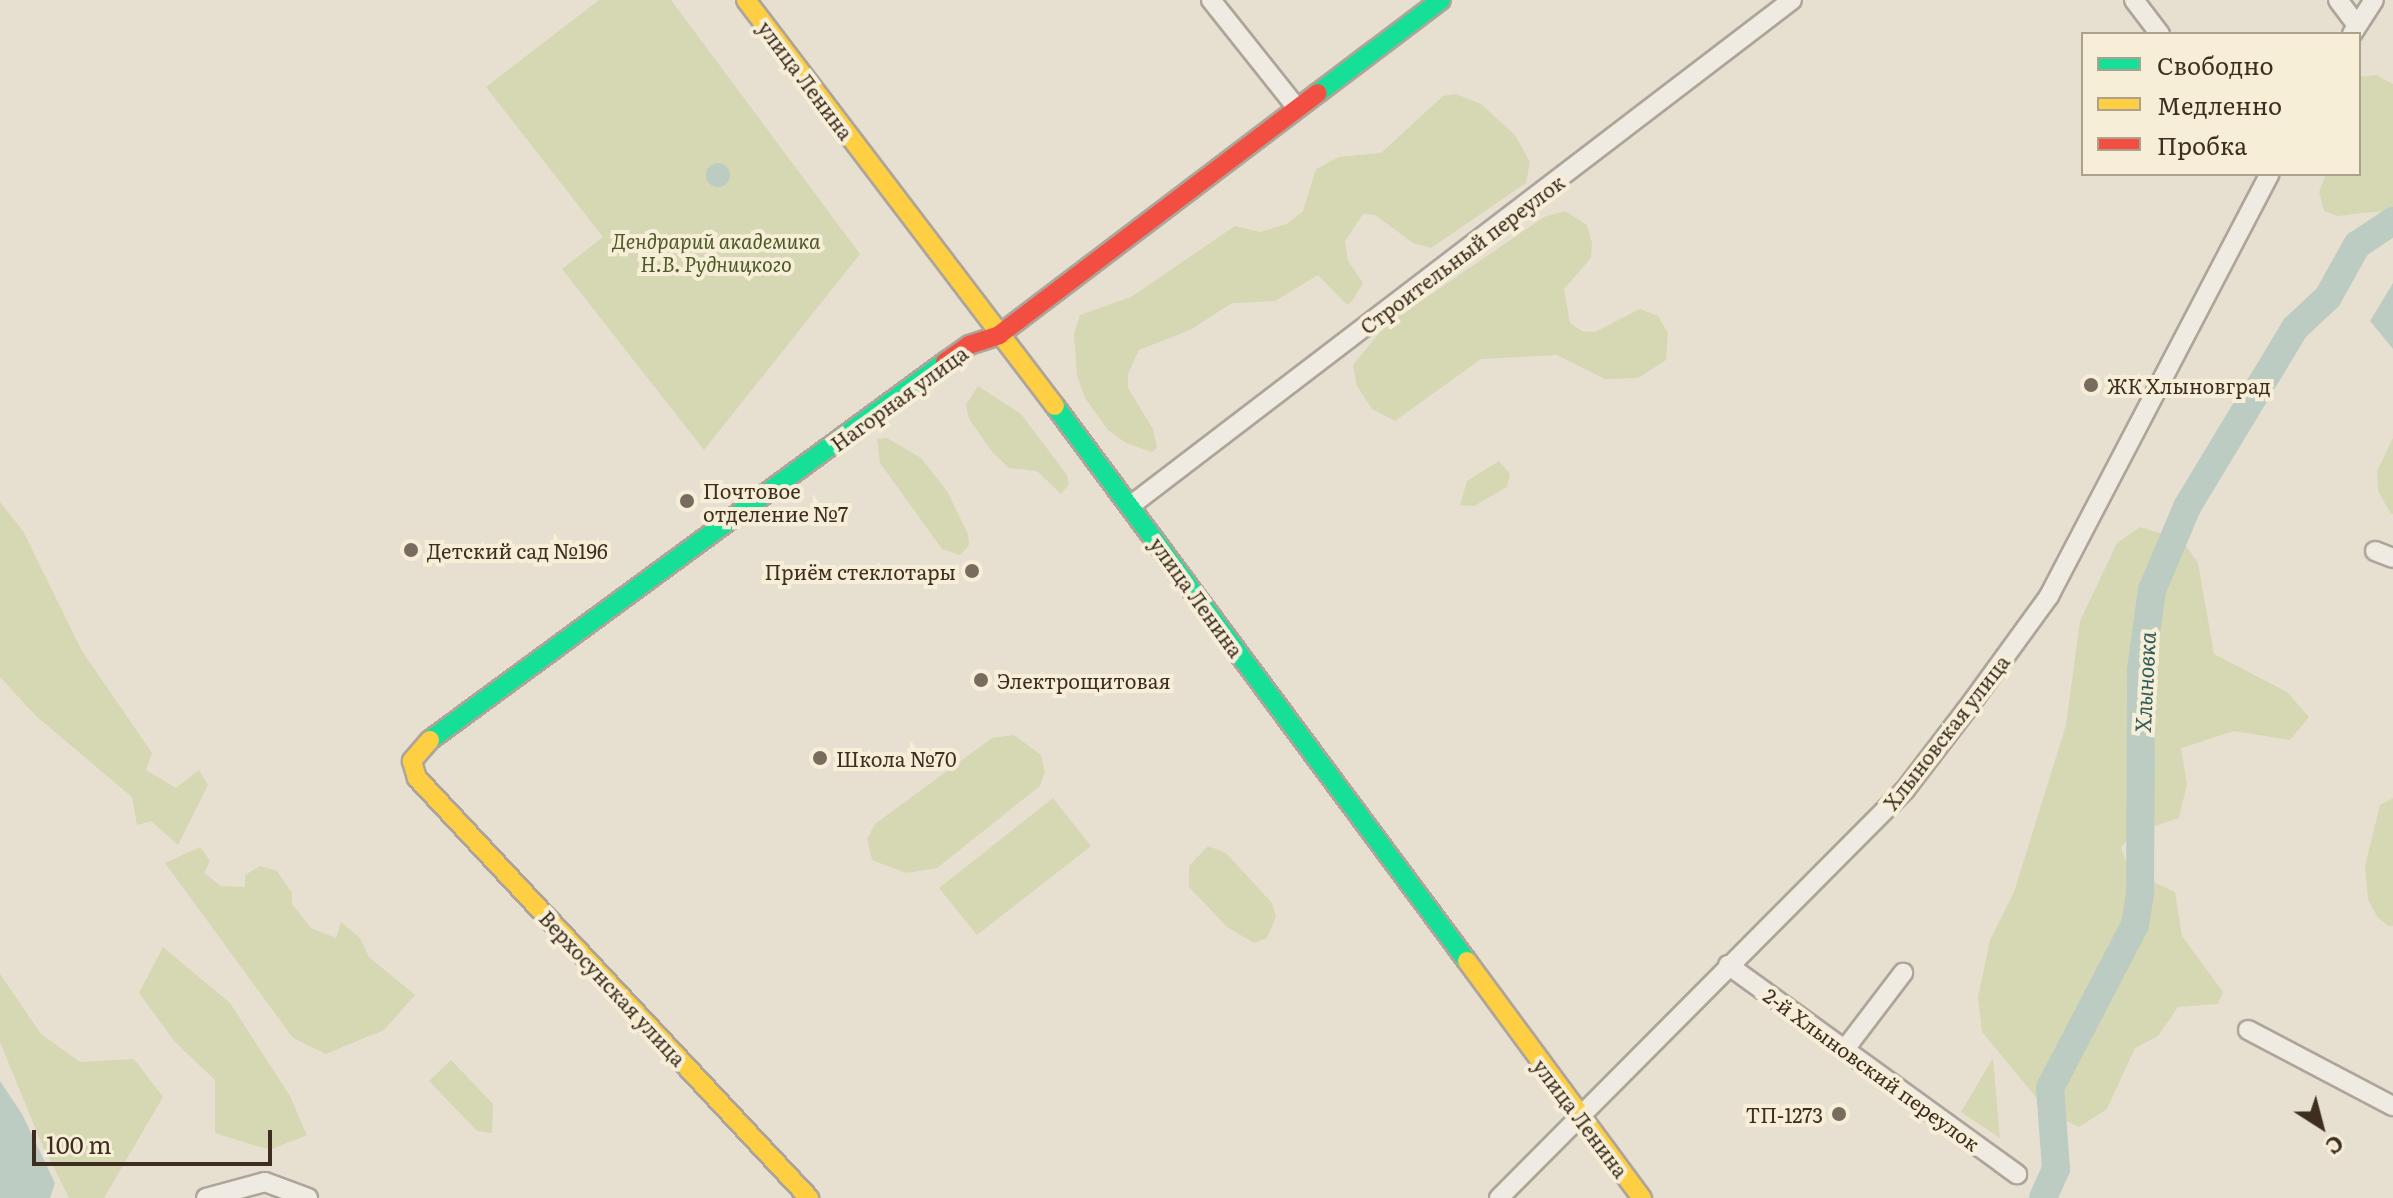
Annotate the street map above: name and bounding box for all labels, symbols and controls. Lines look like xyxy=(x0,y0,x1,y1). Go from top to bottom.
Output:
street label: улица Ленина xyxy=(754,16,858,144)
legend xyxy=(2081,32,2361,176)
text: Свободно xyxy=(2157,47,2274,82)
text: Медленно xyxy=(2157,87,2282,122)
text: Пробка xyxy=(2157,127,2247,162)
street label: Строительный переулок xyxy=(1355,169,1569,339)
park label: Дендрарий академика Н.В. Рудницкого xyxy=(612,229,820,276)
street label: Нагорная улица xyxy=(826,340,972,456)
place label: ЖК Хлыновград xyxy=(2107,373,2271,397)
marker: ЖК Хлыновград xyxy=(2082,376,2100,394)
place label: Почтовое отделение №7 xyxy=(703,478,848,525)
marker: Почтовое отделение №7 xyxy=(678,492,696,510)
street label: улица Ленина xyxy=(1145,532,1249,662)
place label: Детский сад №196 xyxy=(427,538,608,562)
marker: Детский сад №196 xyxy=(402,541,420,559)
place label: Приём стеклотары xyxy=(764,559,956,583)
marker: Приём стеклотары xyxy=(963,562,981,580)
water label: Хлыновка xyxy=(2128,631,2160,733)
street label: Хлыновская улица xyxy=(1878,650,2014,814)
place label: Электрощитовая xyxy=(997,668,1171,692)
marker: Электрощитовая xyxy=(972,671,990,689)
place label: Школа №70 xyxy=(836,746,956,770)
marker: Школа №70 xyxy=(811,749,829,767)
street label: Верхосунская улица xyxy=(535,906,691,1070)
street label: 2-й Хлыновский переулок xyxy=(1759,983,1985,1155)
street label: улица Ленина xyxy=(1529,1054,1633,1182)
north arrow xyxy=(2281,1086,2361,1166)
place label: ТП-1273 xyxy=(1746,1102,1823,1126)
marker: ТП-1273 xyxy=(1830,1105,1848,1123)
scale bar xyxy=(36,1114,276,1164)
text: 100 m xyxy=(46,1126,112,1161)
text: С xyxy=(2319,1128,2351,1164)

